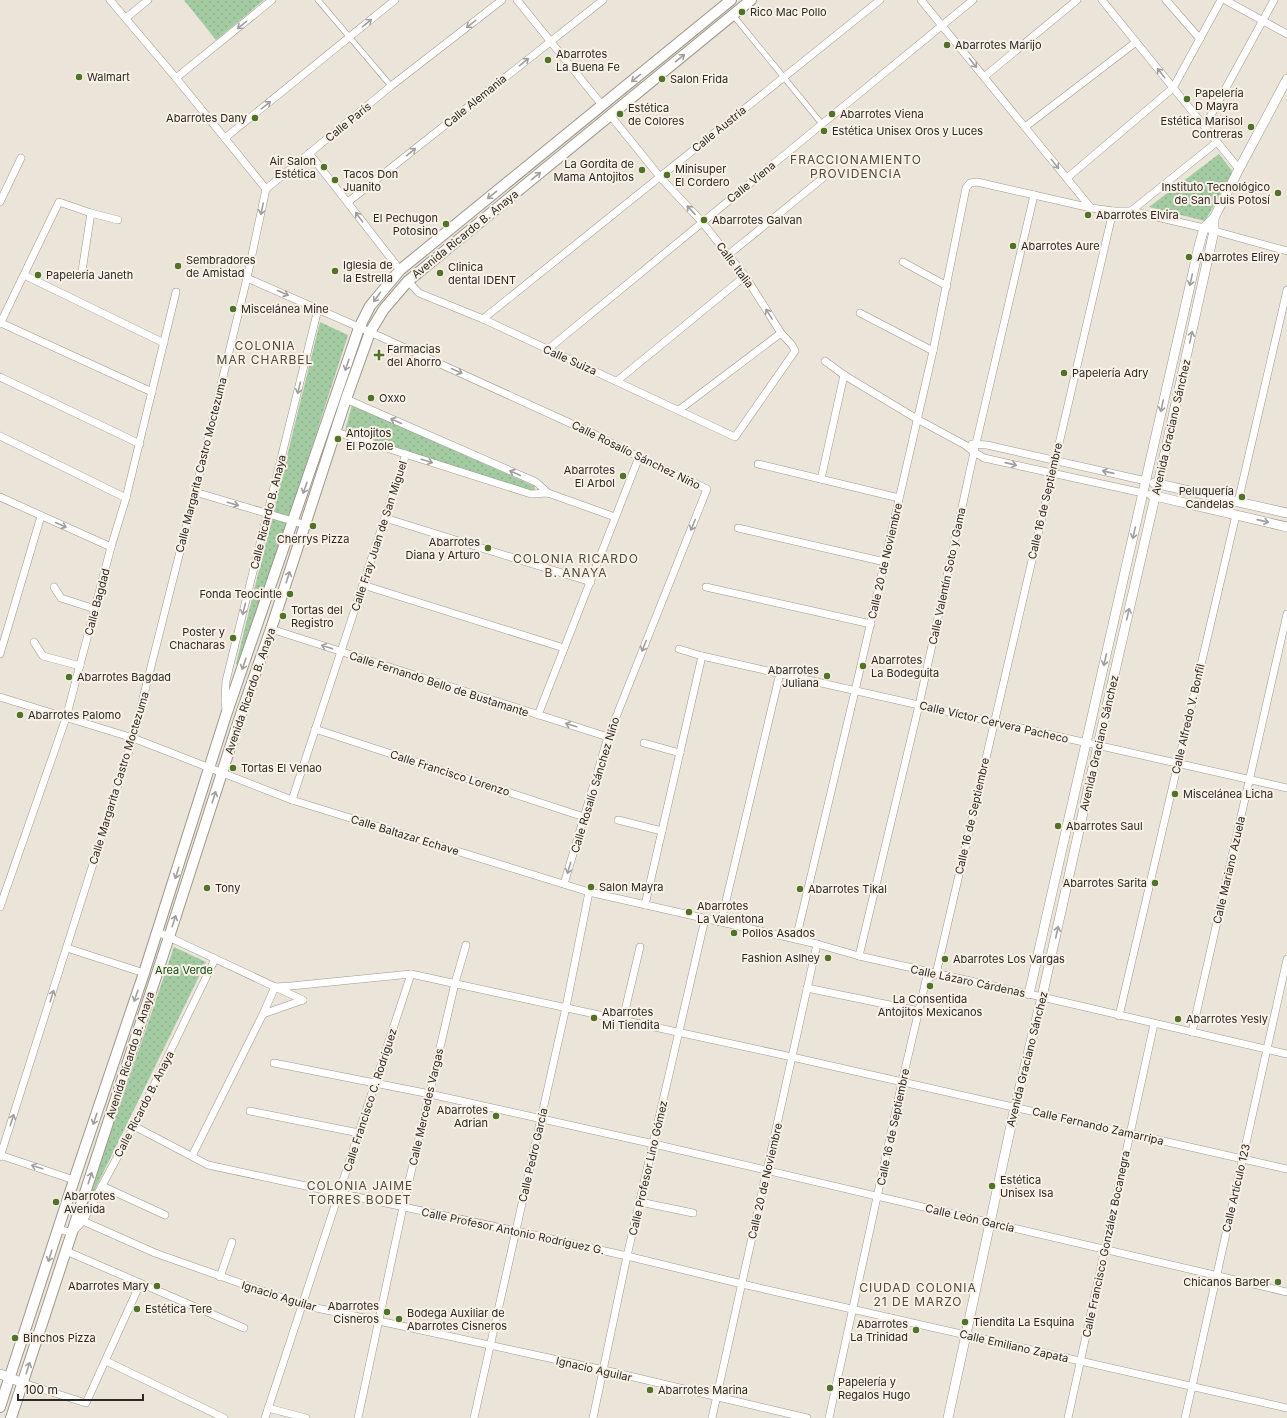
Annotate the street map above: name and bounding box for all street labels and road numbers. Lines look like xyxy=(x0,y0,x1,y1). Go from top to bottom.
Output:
street label: Calle Alemania xyxy=(441,71,509,131)
street label: Calle París xyxy=(322,99,374,145)
street label: Calle Austria xyxy=(689,103,749,155)
street label: Calle Viena xyxy=(724,158,778,206)
street label: Avenida Ricardo B. Anaya xyxy=(409,187,521,281)
street label: Calle Italia xyxy=(713,239,757,291)
street label: Calle Suiza xyxy=(541,342,599,378)
street label: Avenida Graciano Sánchez xyxy=(1149,358,1193,496)
street label: Calle Margarita Castro Moctezuma xyxy=(172,376,230,554)
street label: Calle Rosalío Sánchez Niño xyxy=(569,418,703,492)
street label: Calle 16 de Septiembre xyxy=(1025,441,1065,561)
street label: Calle Ricardo B. Anaya xyxy=(247,453,289,571)
street label: Calle Fray Juan de San Miguel xyxy=(348,459,410,613)
street label: Calle 20 de Noviembre xyxy=(865,502,905,620)
street label: Calle Valentín Soto y Gama xyxy=(926,506,968,646)
street label: Calle Bagdad xyxy=(81,567,113,637)
street label: Avenida Ricardo B. Anaya xyxy=(222,626,278,756)
street label: Calle Fernando Bello de Bustamante xyxy=(348,648,530,720)
street label: Calle Alfredo V. Bonfil xyxy=(1169,663,1207,775)
street label: Avenida Graciano Sánchez xyxy=(1077,674,1121,812)
street label: Calle Margarita Castro Moctezuma xyxy=(86,690,152,866)
street label: Calle Víctor Cervera Pacheco xyxy=(918,698,1070,746)
street label: Calle Rosalío Sánchez Niño xyxy=(568,715,623,855)
street label: Calle Francisco Lorenzo xyxy=(388,747,512,799)
street label: Calle 16 de Septiembre xyxy=(952,756,992,876)
street label: Calle Baltazar Echave xyxy=(349,812,461,858)
street label: Calle Mariano Azuela xyxy=(1210,815,1248,925)
street label: Calle Lázaro Cárdenas xyxy=(909,962,1027,1000)
street label: Avenida Ricardo B. Anaya xyxy=(103,990,157,1120)
street label: Avenida Graciano Sánchez xyxy=(1003,990,1051,1128)
street label: Calle Francisco C. Rodríguez xyxy=(340,1027,400,1173)
street label: Calle Mercedes Vargas xyxy=(406,1047,446,1167)
street label: Calle Ricardo B. Anaya xyxy=(111,1048,177,1160)
street label: Calle 16 de Septiembre xyxy=(874,1067,912,1187)
street label: Calle Profesor Lino Gómez xyxy=(626,1099,670,1237)
street label: Calle Fernando Zamarripa xyxy=(1031,1104,1165,1148)
street label: Calle Pedro García xyxy=(515,1107,551,1203)
street label: Calle 20 de Noviembre xyxy=(745,1122,785,1240)
street label: Calle Artículo 123 xyxy=(1219,1142,1253,1234)
street label: Calle Francisco González Bocanegra xyxy=(1079,1149,1133,1339)
street label: Calle León García xyxy=(924,1201,1016,1235)
street label: Calle Profesor Antonio Rodríguez G. xyxy=(420,1205,606,1257)
street label: Ignacio Aguilar xyxy=(240,1278,318,1314)
street label: Calle Emiliano Zapata xyxy=(958,1327,1070,1365)
street label: Ignacio Aguilar xyxy=(555,1353,633,1385)

